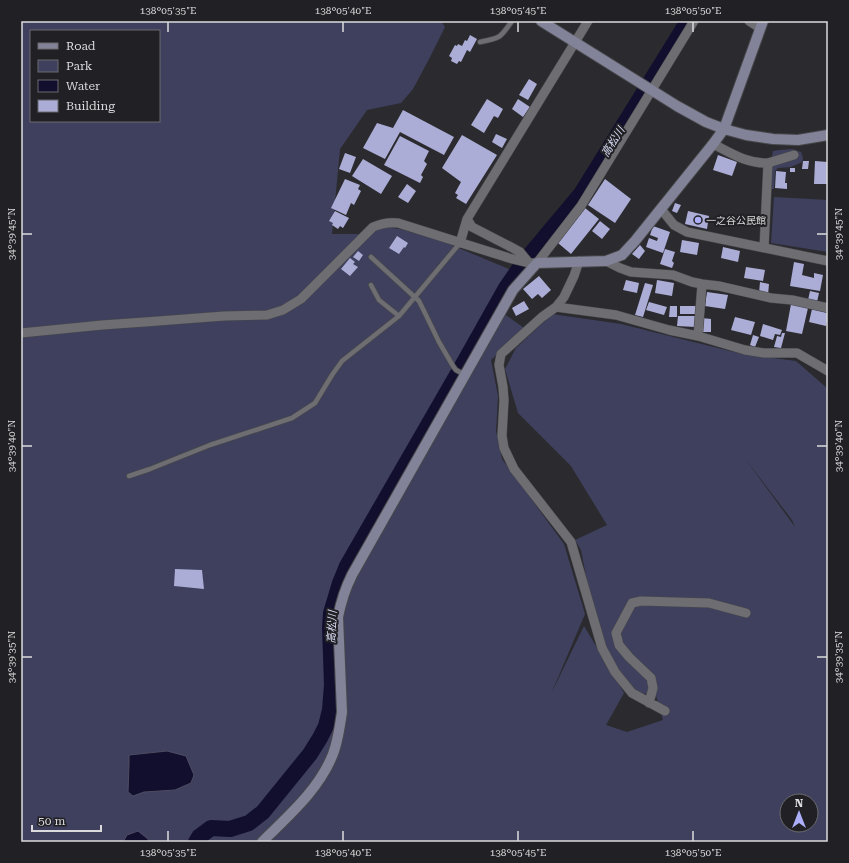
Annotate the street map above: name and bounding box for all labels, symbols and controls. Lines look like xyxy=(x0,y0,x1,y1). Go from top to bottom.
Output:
text: 138°05'35"E xyxy=(140,5,196,16)
text: 138°05'40"E xyxy=(315,5,371,16)
text: 138°05'45"E xyxy=(490,5,546,16)
text: 138°05'50"E xyxy=(665,5,721,16)
legend xyxy=(30,30,160,122)
text: Road xyxy=(66,39,96,53)
text: Park xyxy=(66,59,93,73)
text: Water xyxy=(66,79,100,93)
text: Building xyxy=(66,99,115,113)
water label: 高松川 xyxy=(599,124,628,159)
text: 34°39'45"N xyxy=(6,208,17,260)
text: 34°39'45"N xyxy=(833,208,844,260)
marker: 一之谷公民館 xyxy=(693,215,703,225)
place label: 一之谷公民館 xyxy=(706,215,766,226)
text: 34°39'40"N xyxy=(6,420,17,472)
text: 34°39'40"N xyxy=(833,420,844,472)
water label: 高松川 xyxy=(325,609,339,644)
text: 34°39'35"N xyxy=(6,631,17,683)
text: 34°39'35"N xyxy=(833,631,844,683)
north arrow xyxy=(779,793,819,833)
text: N xyxy=(795,797,804,810)
scale bar xyxy=(32,807,101,833)
text: 50 m xyxy=(38,814,65,828)
text: 138°05'35"E xyxy=(140,847,196,858)
text: 138°05'40"E xyxy=(315,847,371,858)
text: 138°05'45"E xyxy=(490,847,546,858)
text: 138°05'50"E xyxy=(665,847,721,858)

